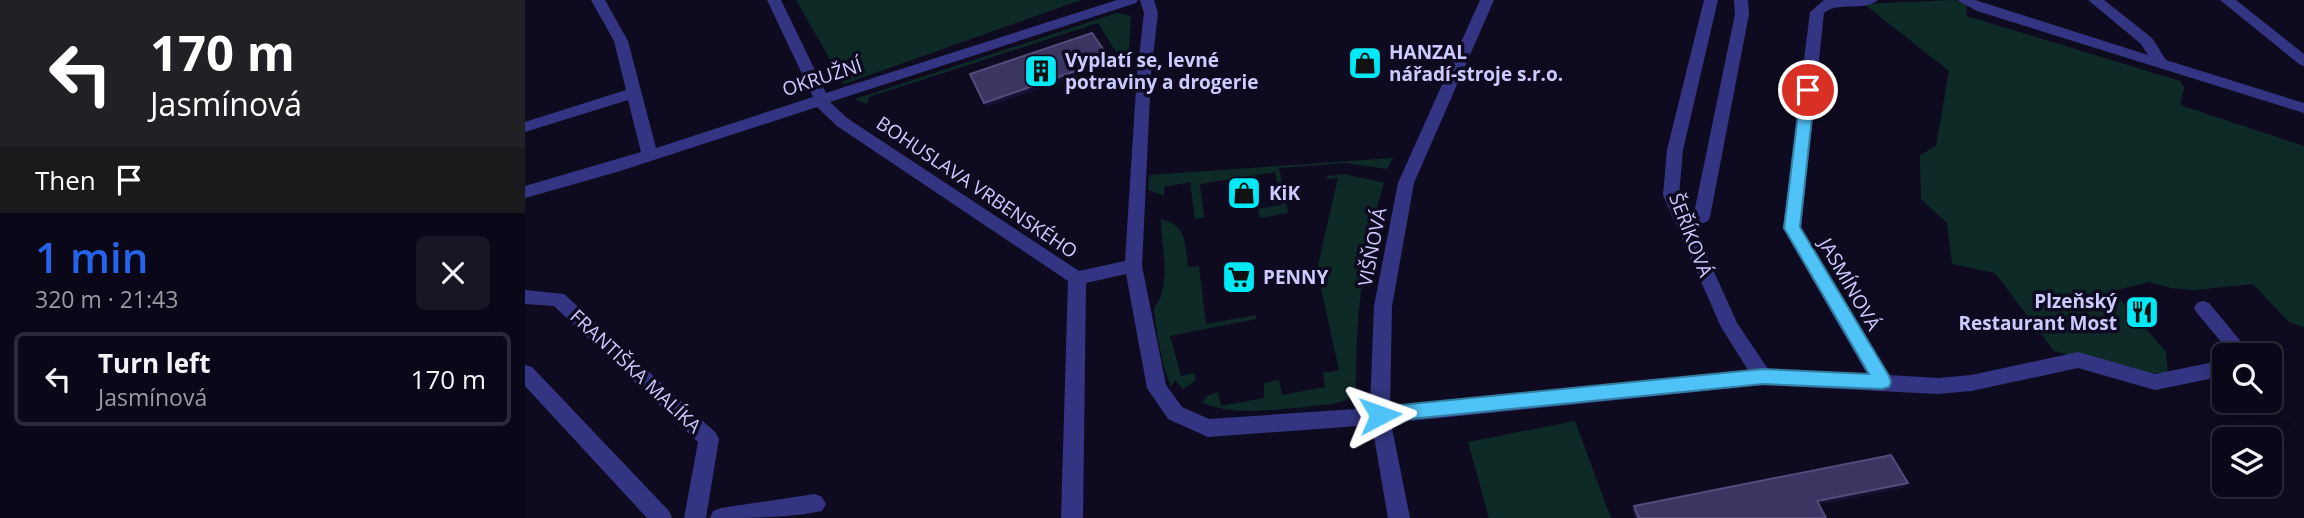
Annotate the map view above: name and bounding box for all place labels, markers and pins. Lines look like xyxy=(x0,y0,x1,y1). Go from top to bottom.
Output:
place label: HANZAL nářadí-stroje s.r.o. xyxy=(1389,39,1563,87)
shop icon: HANZAL nářadí-stroje s.r.o. xyxy=(1346,44,1384,82)
place label: Vyplatí se, levné potraviny a drogerie xyxy=(1065,47,1258,95)
building icon: Vyplatí se, levné potraviny a drogerie xyxy=(1022,52,1060,90)
pin xyxy=(1778,60,1838,120)
shop icon: KiK xyxy=(1225,174,1263,212)
place label: KiK xyxy=(1269,180,1300,206)
supermarket icon: PENNY xyxy=(1220,258,1258,296)
place label: PENNY xyxy=(1263,264,1328,290)
place label: Plzeňský Restaurant Most xyxy=(1958,288,2117,336)
restaurant icon: Plzeňský Restaurant Most xyxy=(2123,293,2161,331)

